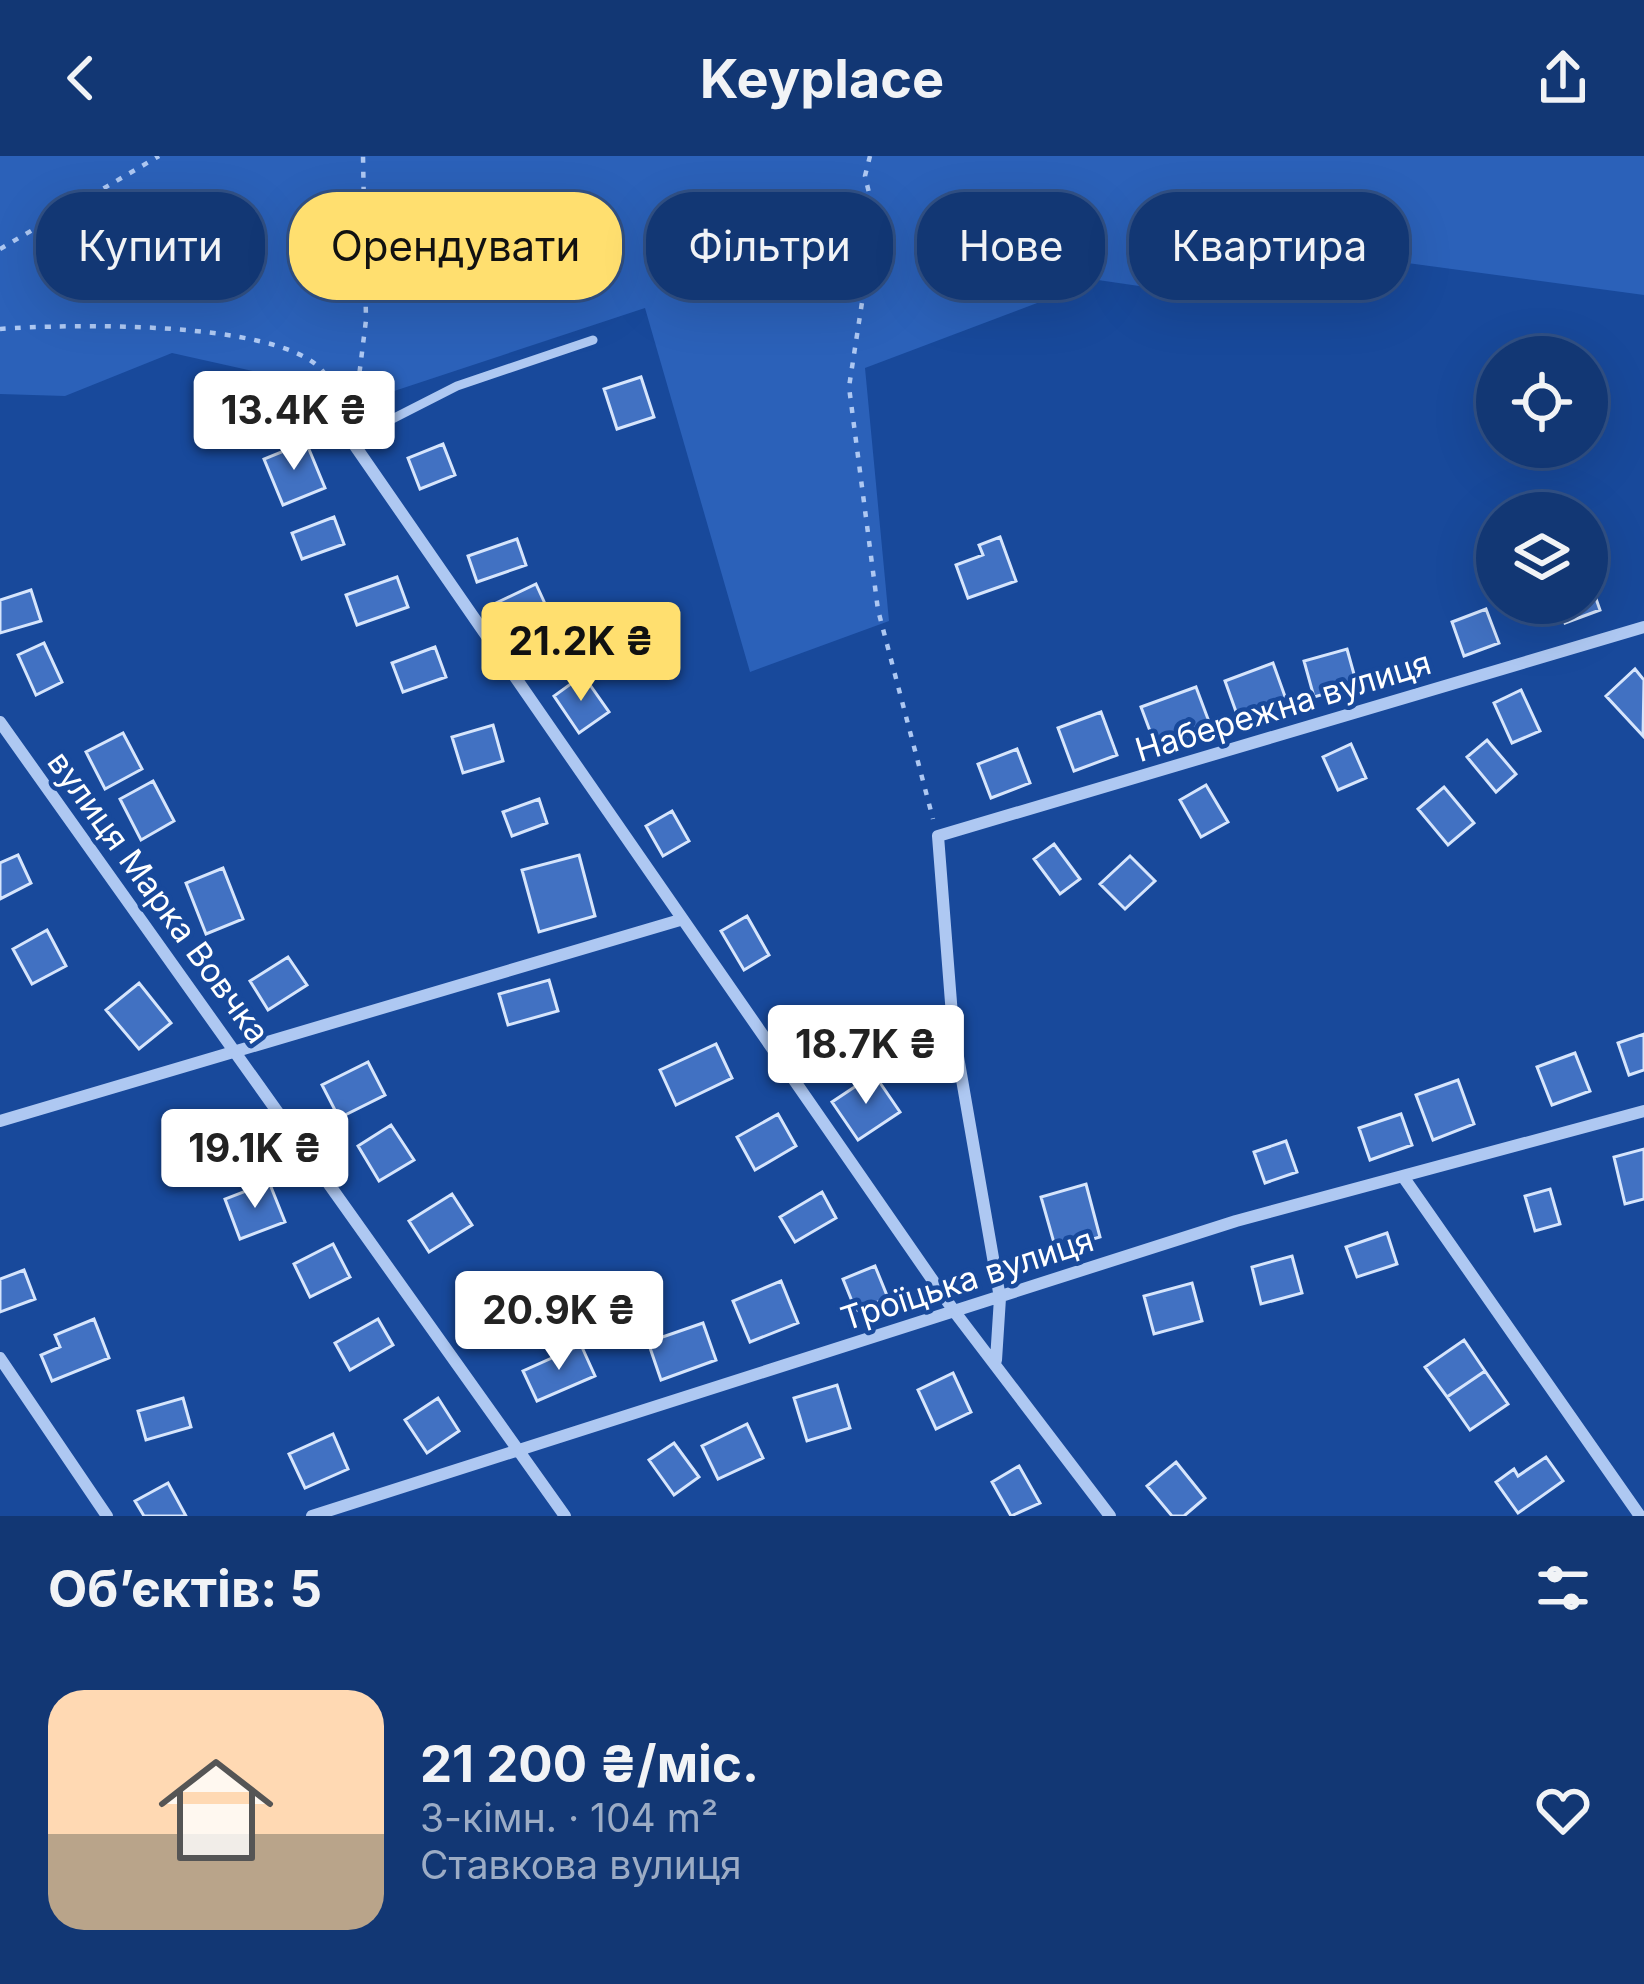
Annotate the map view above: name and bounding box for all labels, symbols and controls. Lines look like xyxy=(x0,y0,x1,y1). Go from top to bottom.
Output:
icon: back xyxy=(48,45,114,111)
icon: share xyxy=(1530,45,1596,111)
text: Keyplace xyxy=(700,46,944,111)
chip: Купити xyxy=(36,192,265,300)
chip: Орендувати xyxy=(289,192,622,300)
chip: Фільтри xyxy=(646,192,893,300)
chip: Нове xyxy=(917,192,1105,300)
chip: Квартира xyxy=(1129,192,1409,300)
map controls xyxy=(1476,336,1608,624)
button: locate xyxy=(1476,336,1608,468)
pin: 13.4K ₴ xyxy=(183,371,405,473)
text: 13.4K ₴ xyxy=(221,386,367,433)
button: layers xyxy=(1476,492,1608,624)
pin: 21.2K ₴ xyxy=(470,602,692,704)
text: 21.2K ₴ xyxy=(508,617,654,664)
street label: Набережна вулиця xyxy=(1130,642,1436,770)
street label: вулиця Марка Вовчка xyxy=(40,743,278,1051)
pin: 18.7K ₴ xyxy=(755,1005,977,1107)
text: 18.7K ₴ xyxy=(795,1020,937,1067)
pin: 19.1K ₴ xyxy=(144,1109,366,1211)
text: 19.1K ₴ xyxy=(188,1124,322,1171)
street label: Троїцька вулиця xyxy=(836,1219,1098,1339)
pin: 20.9K ₴ xyxy=(448,1271,670,1373)
text: 20.9K ₴ xyxy=(482,1286,636,1333)
icon: filters xyxy=(1530,1555,1596,1621)
text: Об’єктів: 5 xyxy=(48,1558,322,1619)
text: 21 200 ₴/міс. xyxy=(420,1733,759,1794)
icon: home xyxy=(144,1738,288,1882)
icon: heart xyxy=(1530,1777,1596,1843)
text: 3-кімн. · 104 m² xyxy=(420,1794,718,1841)
text: Ставкова вулиця xyxy=(420,1841,742,1888)

